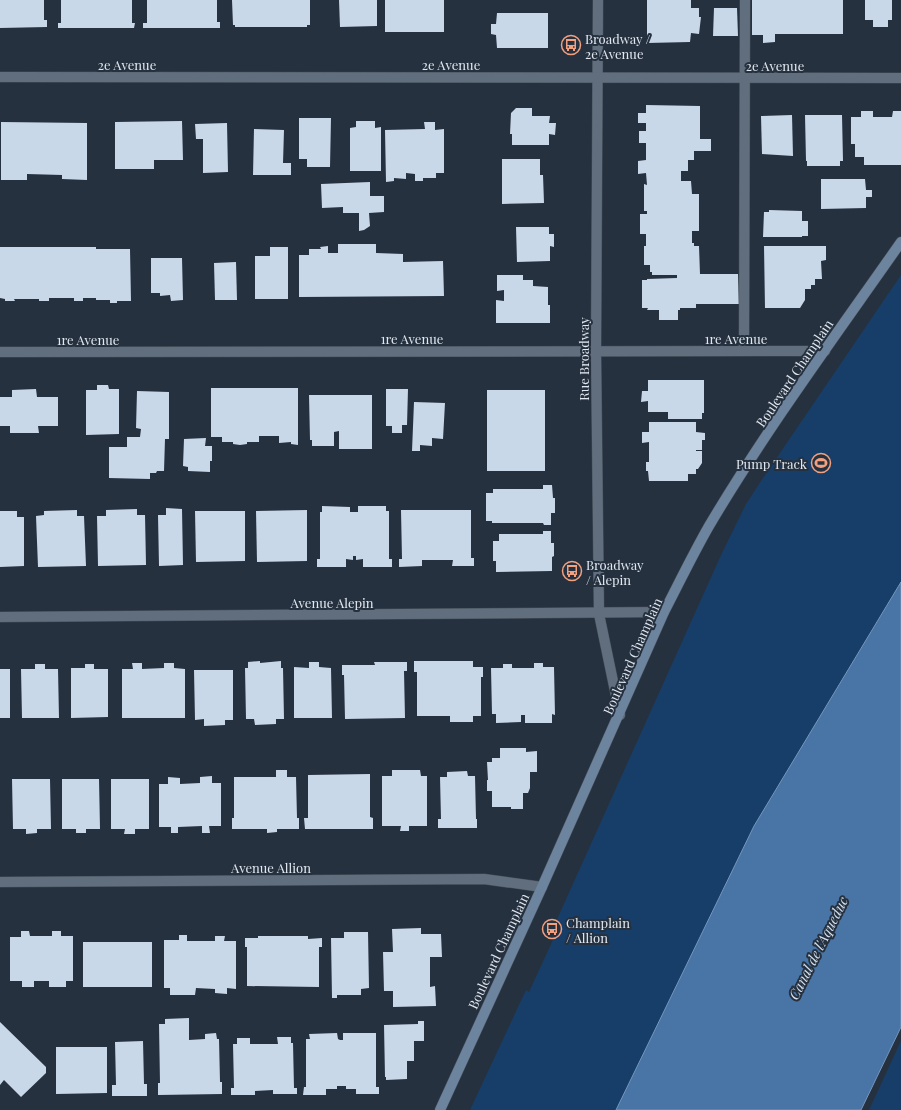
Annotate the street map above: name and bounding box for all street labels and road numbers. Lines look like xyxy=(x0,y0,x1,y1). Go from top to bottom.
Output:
street label: 2e Avenue xyxy=(98,56,157,73)
street label: 2e Avenue xyxy=(422,56,481,73)
street label: 2e Avenue xyxy=(746,57,805,74)
street label: Boulevard Champlain xyxy=(752,316,836,430)
street label: Rue Broadway xyxy=(575,317,592,401)
street label: 1re Avenue xyxy=(381,330,444,347)
street label: 1re Avenue xyxy=(705,330,768,347)
street label: 1re Avenue xyxy=(57,331,120,348)
street label: Avenue Alepin xyxy=(289,594,374,611)
street label: Boulevard Champlain xyxy=(599,595,665,717)
street label: Avenue Allion xyxy=(230,859,311,876)
street label: Boulevard Champlain xyxy=(464,890,532,1012)

